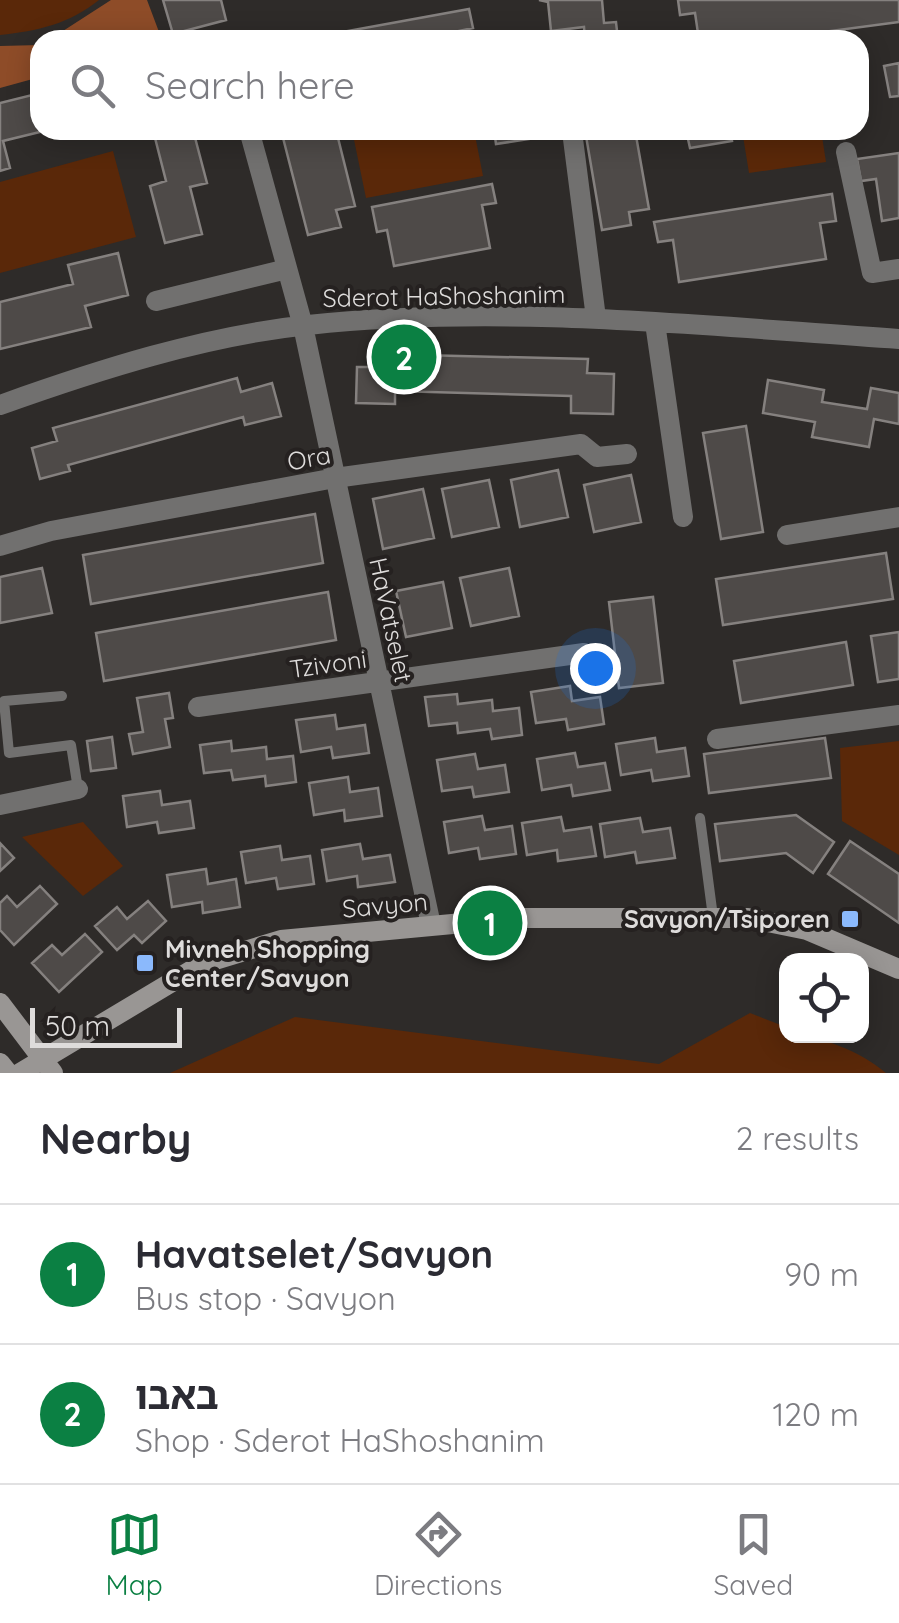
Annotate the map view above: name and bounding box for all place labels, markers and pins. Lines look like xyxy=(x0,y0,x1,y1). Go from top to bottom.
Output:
pin: 2 xyxy=(372,320,436,394)
pin: 1 xyxy=(458,886,522,960)
place label: Savyon/Tsiporen xyxy=(624,903,830,934)
marker: Savyon/Tsiporen xyxy=(839,908,861,930)
place label: Mivneh Shopping Center/Savyon xyxy=(165,933,370,993)
marker: Mivneh Shopping Center/Savyon xyxy=(134,952,156,974)

